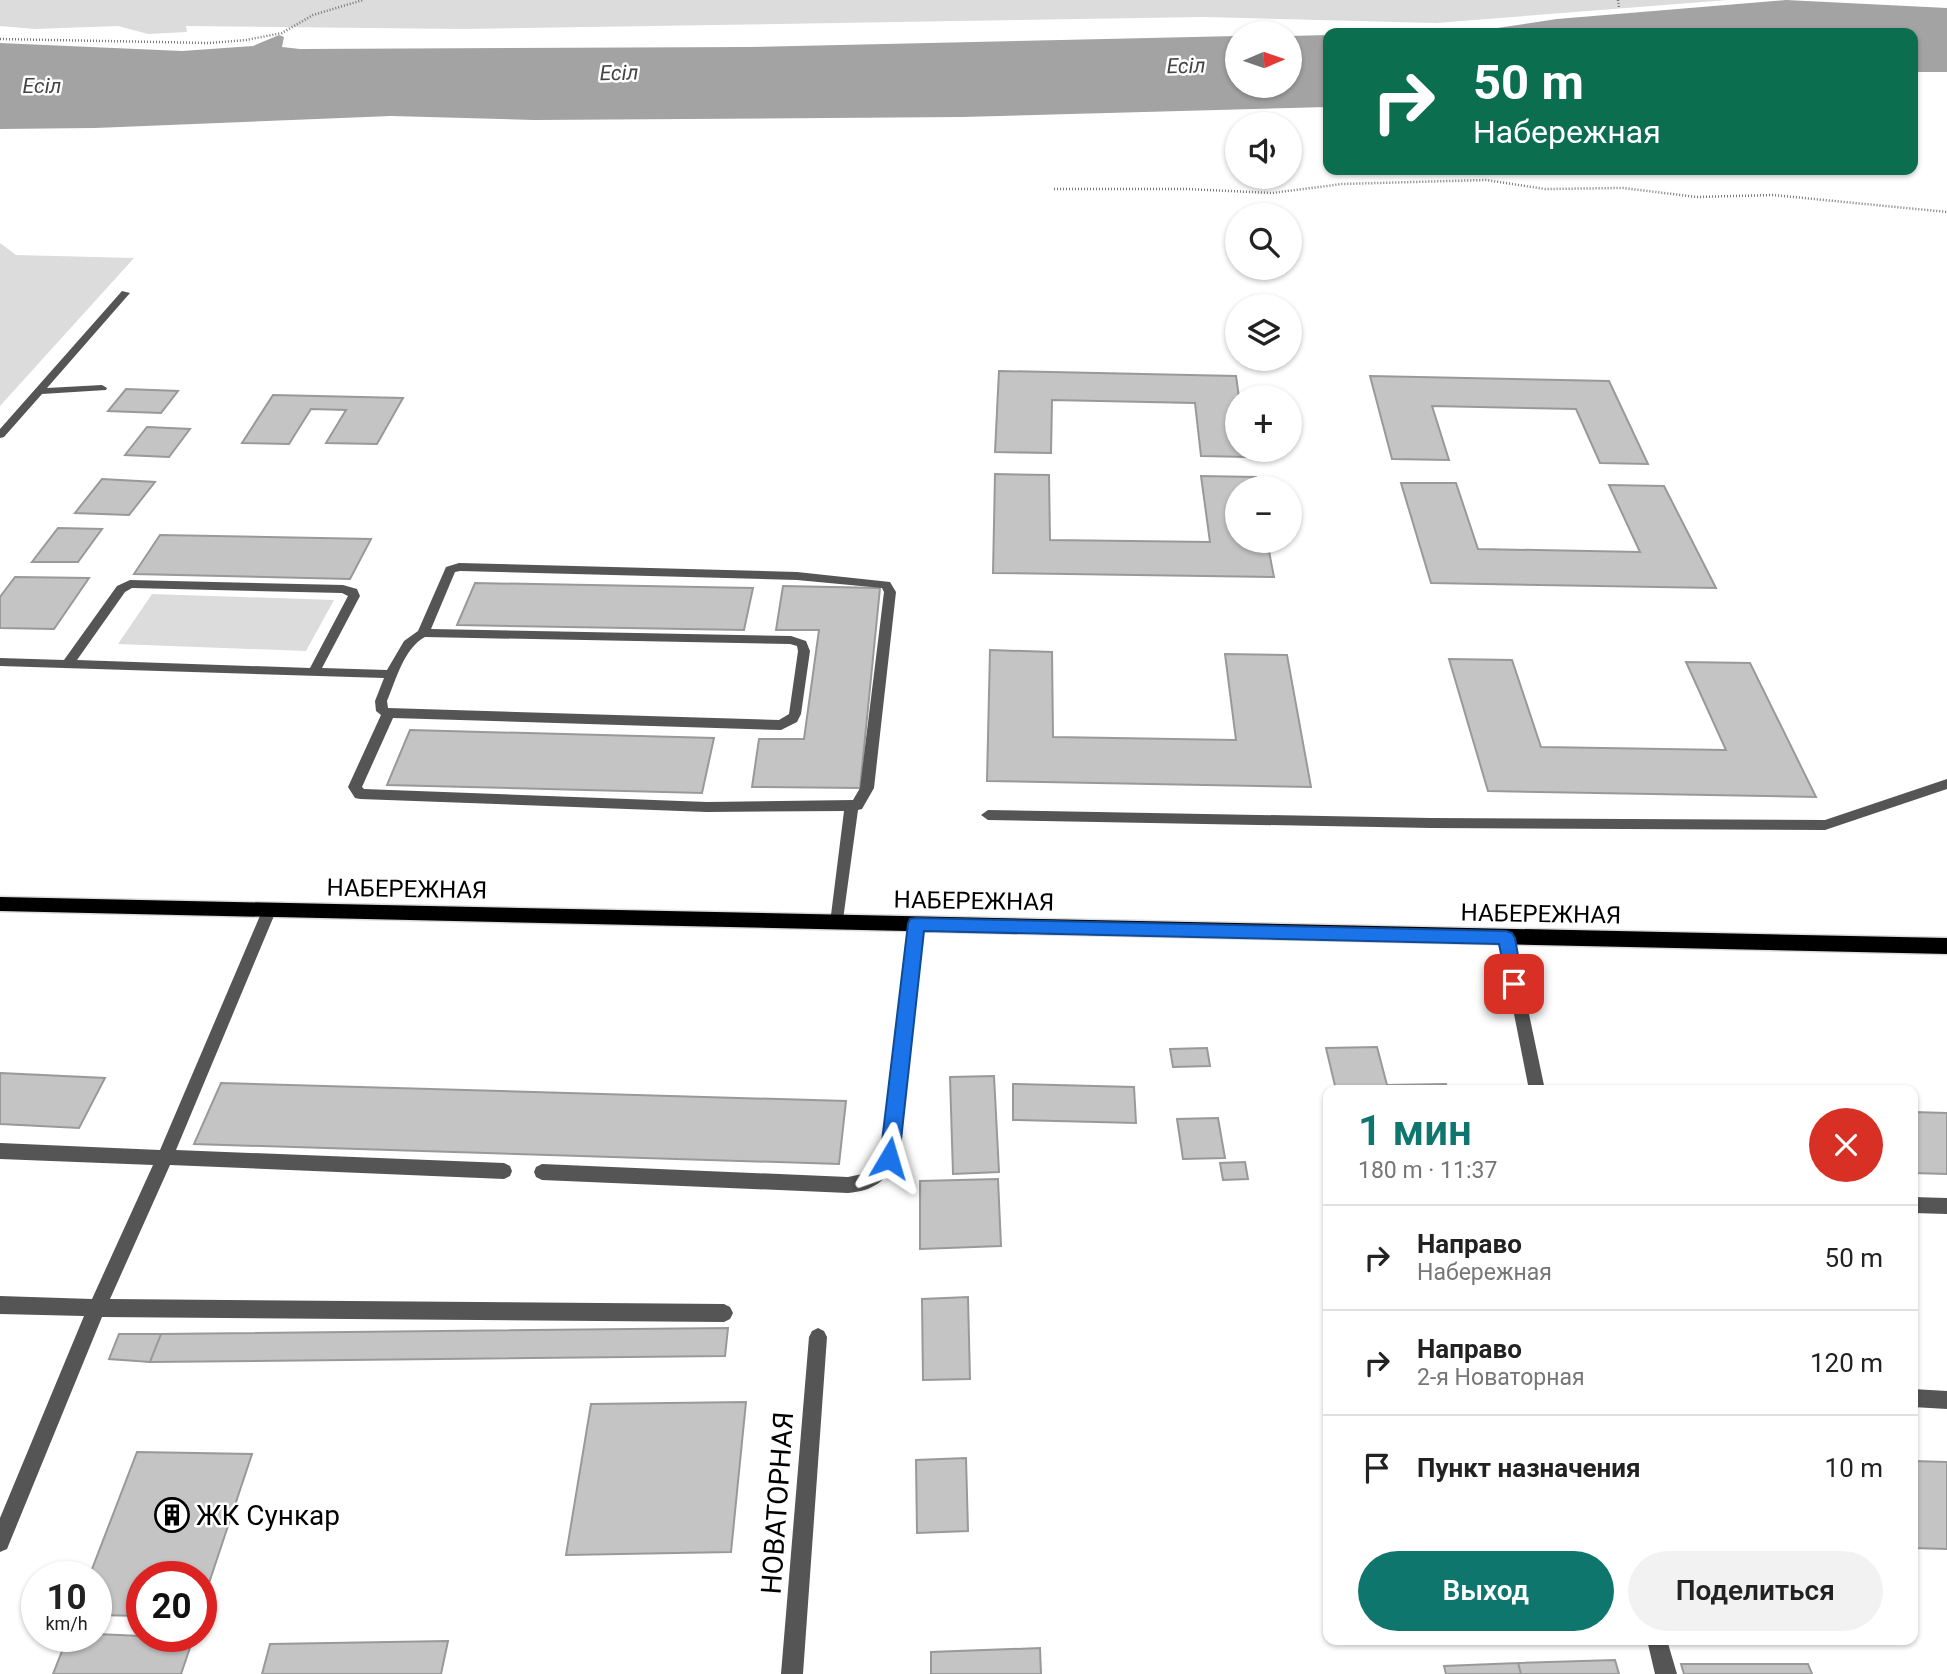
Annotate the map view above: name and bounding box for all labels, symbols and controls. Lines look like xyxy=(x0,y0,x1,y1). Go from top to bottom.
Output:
north arrow xyxy=(1225,21,1302,98)
map controls xyxy=(1225,21,1302,553)
water label: Есіл xyxy=(1166,54,1206,78)
text: 50 m xyxy=(1473,54,1584,111)
icon: right xyxy=(1358,56,1449,147)
water label: Есіл xyxy=(599,61,639,85)
water label: Есіл xyxy=(23,74,62,98)
button: sound xyxy=(1225,112,1302,189)
text: Набережная xyxy=(1473,113,1661,151)
button: search xyxy=(1225,203,1302,280)
button: layers xyxy=(1225,294,1302,371)
button: + xyxy=(1225,385,1302,462)
button: − xyxy=(1225,476,1302,553)
street label: НАБЕРЕЖНАЯ xyxy=(326,874,488,904)
street label: НАБЕРЕЖНАЯ xyxy=(893,886,1055,916)
street label: НАБЕРЕЖНАЯ xyxy=(1460,899,1622,929)
pin xyxy=(1484,954,1544,1014)
icon: arrive xyxy=(1495,965,1533,1003)
text: 1 мин xyxy=(1358,1106,1472,1155)
button: close xyxy=(1809,1108,1883,1182)
position arrow xyxy=(852,1121,926,1195)
text: 180 m · 11:37 xyxy=(1358,1157,1497,1184)
text: Направо xyxy=(1417,1229,1522,1259)
icon: right xyxy=(1358,1239,1396,1277)
text: 50 m xyxy=(1825,1243,1883,1273)
text: Набережная xyxy=(1417,1259,1552,1286)
text: Направо xyxy=(1417,1334,1522,1364)
icon: right xyxy=(1358,1344,1396,1382)
text: 120 m xyxy=(1810,1348,1883,1378)
text: 2-я Новаторная xyxy=(1417,1364,1585,1391)
street label: НОВАТОРНАЯ xyxy=(755,1411,800,1595)
icon: arrive xyxy=(1358,1449,1396,1487)
text: Пункт назначения xyxy=(1417,1453,1641,1483)
text: 10 m xyxy=(1825,1453,1883,1483)
building icon: ЖК Сункар xyxy=(153,1496,191,1534)
place label: ЖК Сункар xyxy=(196,1499,340,1532)
button: Выход xyxy=(1358,1551,1614,1631)
button: Поделиться xyxy=(1628,1551,1883,1631)
speed limit sign: 20 xyxy=(126,1561,217,1652)
text: 10 xyxy=(46,1577,87,1618)
text: km/h xyxy=(45,1613,88,1634)

